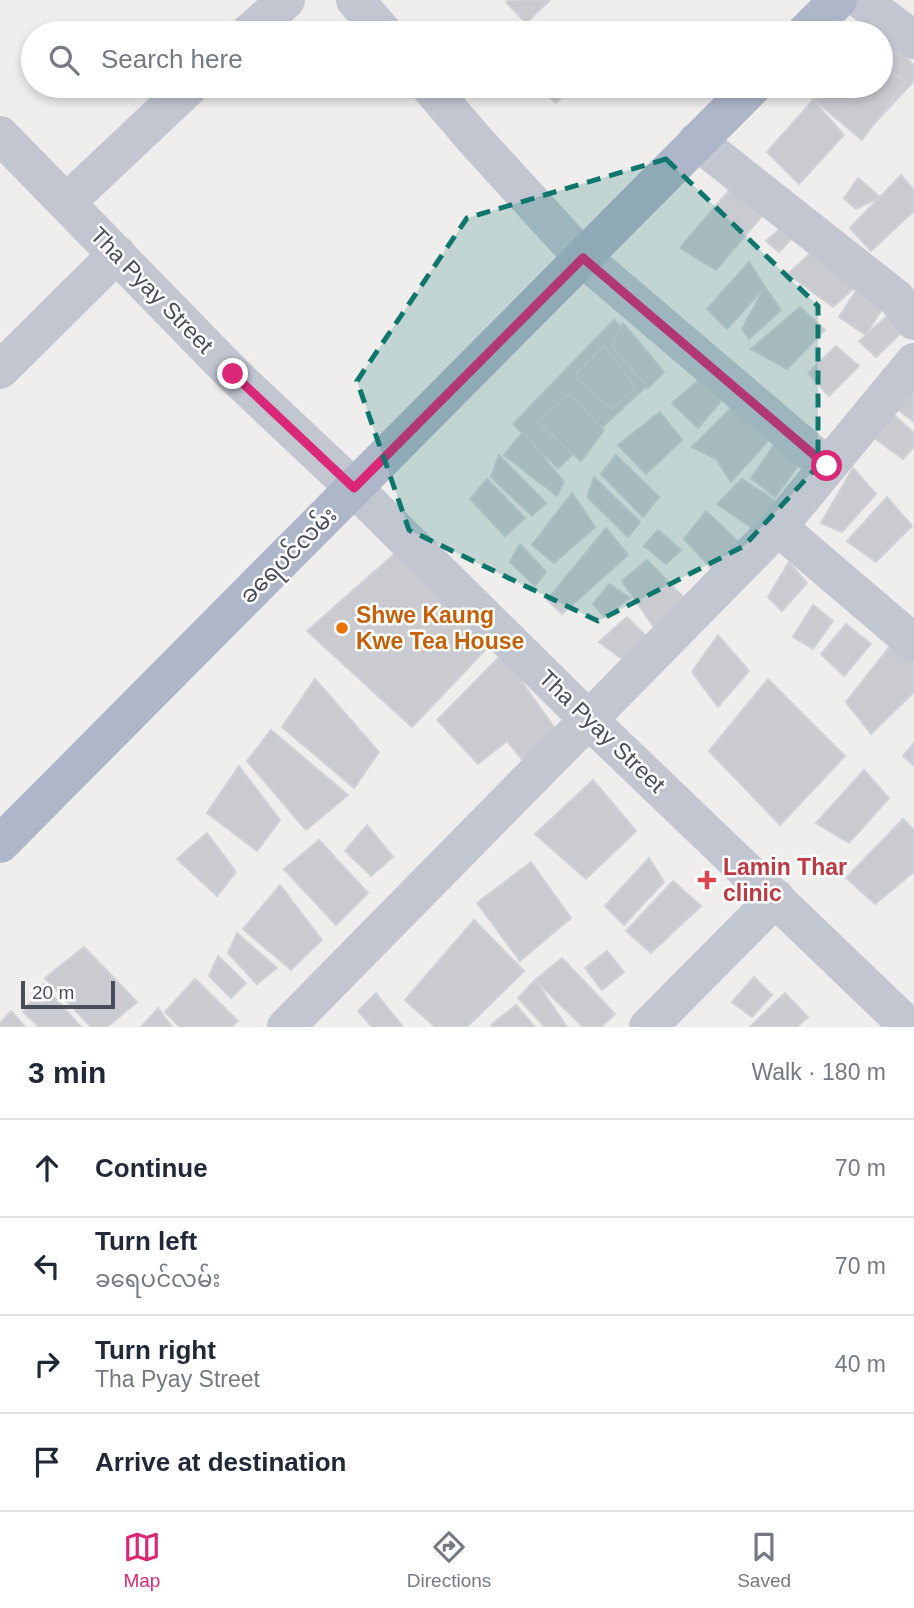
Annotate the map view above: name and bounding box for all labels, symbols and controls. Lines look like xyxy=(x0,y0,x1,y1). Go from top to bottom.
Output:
search box xyxy=(21,21,893,98)
icon: search xyxy=(45,41,83,79)
text: Search here xyxy=(101,44,243,74)
street label: Tha Pyay Street xyxy=(85,222,219,359)
route end xyxy=(217,358,248,389)
route start xyxy=(811,450,842,481)
street label: ခရေပင်လမ်း xyxy=(232,499,346,613)
place label: Shwe Kaung Kwe Tea House xyxy=(356,602,524,654)
marker: Shwe Kaung Kwe Tea House xyxy=(334,620,350,636)
street label: Tha Pyay Street xyxy=(534,664,671,798)
place label: Lamin Thar clinic xyxy=(723,854,847,906)
marker: Lamin Thar clinic xyxy=(697,870,717,890)
scale bar xyxy=(21,978,116,1010)
text: 20 m xyxy=(32,982,74,1003)
text: 3 min xyxy=(28,1056,106,1089)
text: Walk · 180 m xyxy=(751,1059,886,1085)
icon: ahead xyxy=(28,1149,66,1187)
text: Continue xyxy=(95,1153,208,1183)
text: 70 m xyxy=(835,1155,886,1181)
text: Turn left xyxy=(95,1226,197,1256)
icon: left xyxy=(28,1247,66,1285)
text: 70 m xyxy=(835,1253,886,1279)
text: ခရေပင်လမ်း xyxy=(95,1266,221,1292)
text: Turn right xyxy=(95,1335,216,1365)
icon: right xyxy=(28,1345,66,1383)
text: 40 m xyxy=(835,1351,886,1377)
text: Tha Pyay Street xyxy=(95,1366,260,1392)
icon: arrive xyxy=(28,1443,66,1481)
text: Arrive at destination xyxy=(95,1447,346,1477)
tab: Map xyxy=(123,1528,161,1592)
tab: Directions xyxy=(407,1528,491,1592)
tab: Saved xyxy=(737,1528,791,1592)

